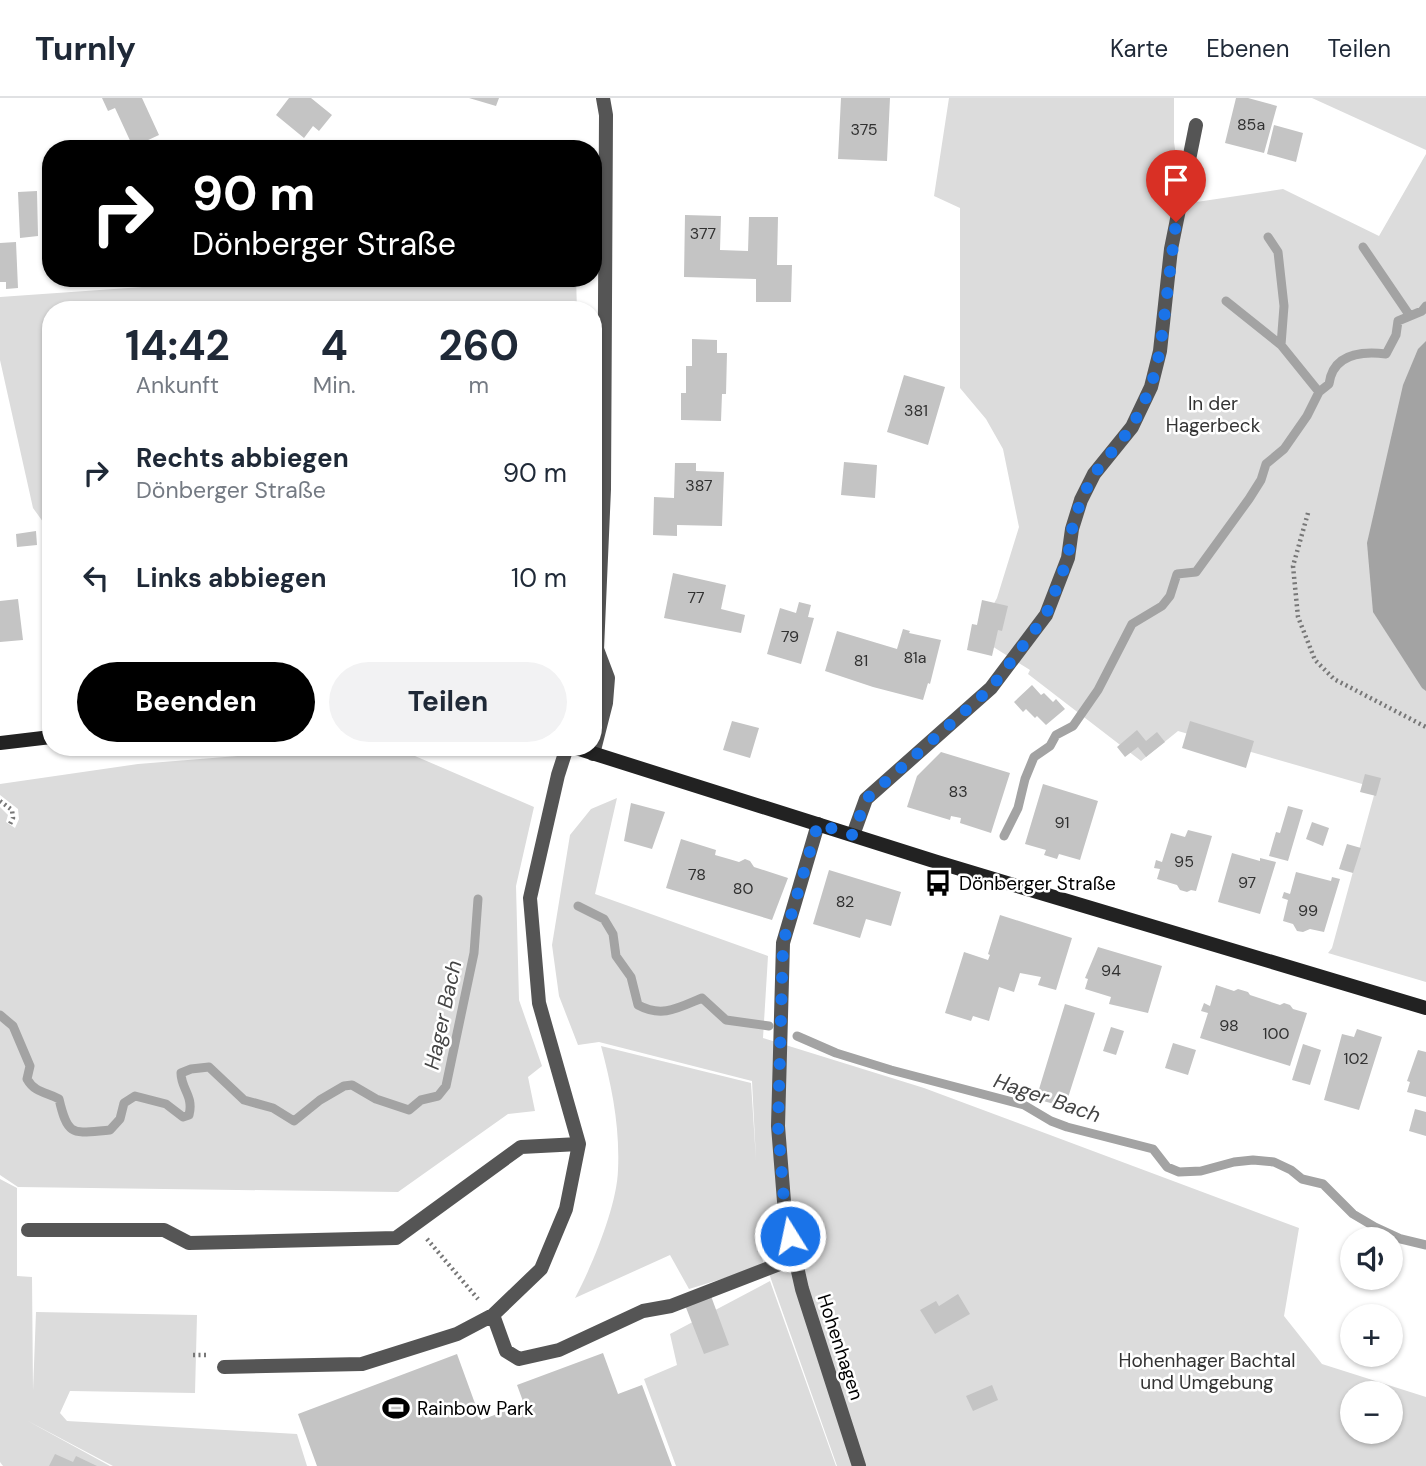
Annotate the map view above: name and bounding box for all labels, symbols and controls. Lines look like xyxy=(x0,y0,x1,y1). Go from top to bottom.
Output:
text: Turnly xyxy=(35,27,136,70)
text: Karte xyxy=(1110,33,1168,64)
text: Ebenen xyxy=(1206,33,1290,64)
text: Teilen xyxy=(1328,33,1391,64)
house number: 85a xyxy=(1237,114,1265,135)
house number: 375 xyxy=(850,119,878,140)
pin xyxy=(1146,150,1206,222)
text: 90 m xyxy=(192,161,315,225)
icon: arrive xyxy=(1157,161,1195,199)
icon: right xyxy=(77,168,168,259)
text: Dönberger Straße xyxy=(192,223,456,265)
house number: 377 xyxy=(690,223,716,244)
text: 14:42 xyxy=(125,318,230,373)
text: 4 xyxy=(321,318,348,373)
text: 260 xyxy=(439,318,519,373)
text: Ankunft xyxy=(136,370,219,400)
text: Min. xyxy=(313,370,355,400)
text: m xyxy=(468,370,489,400)
park label: In der Hagerbeck xyxy=(1166,391,1261,438)
house number: 381 xyxy=(904,400,928,421)
text: Rechts abbiegen xyxy=(136,441,349,475)
icon: right xyxy=(77,454,115,492)
text: 90 m xyxy=(503,456,567,490)
text: Dönberger Straße xyxy=(136,475,326,505)
house number: 387 xyxy=(685,475,713,496)
icon: left xyxy=(77,559,115,597)
text: Links abbiegen xyxy=(136,561,326,595)
text: 10 m xyxy=(511,561,567,595)
house number: 77 xyxy=(687,587,705,608)
house number: 79 xyxy=(781,626,799,647)
house number: 81a xyxy=(903,647,927,668)
house number: 81 xyxy=(854,650,868,671)
button: Beenden xyxy=(77,662,315,742)
button: Teilen xyxy=(329,662,567,742)
house number: 83 xyxy=(948,781,968,802)
house number: 91 xyxy=(1055,812,1069,833)
house number: 95 xyxy=(1174,851,1194,872)
house number: 78 xyxy=(688,864,706,885)
bus stop icon: Dönberger Straße xyxy=(923,868,953,898)
place label: Dönberger Straße xyxy=(959,871,1116,896)
house number: 97 xyxy=(1238,872,1256,893)
house number: 80 xyxy=(733,878,753,899)
house number: 82 xyxy=(836,891,854,912)
house number: 99 xyxy=(1298,900,1318,921)
water label: Hager Bach xyxy=(418,958,468,1072)
house number: 94 xyxy=(1101,960,1121,981)
house number: 98 xyxy=(1219,1015,1239,1036)
house number: 100 xyxy=(1263,1023,1289,1044)
house number: 102 xyxy=(1344,1048,1369,1069)
water label: Hager Bach xyxy=(990,1067,1104,1129)
position arrow xyxy=(753,1199,827,1273)
map controls xyxy=(1340,1227,1403,1444)
button: sound xyxy=(1340,1227,1403,1290)
street label: Hohenhagen xyxy=(812,1291,869,1403)
button: + xyxy=(1340,1304,1403,1367)
park label: Hohenhager Bachtal und Umgebung xyxy=(1119,1348,1295,1395)
button: − xyxy=(1340,1381,1403,1444)
sports icon: Rainbow Park xyxy=(381,1393,411,1423)
place label: Rainbow Park xyxy=(417,1396,534,1421)

